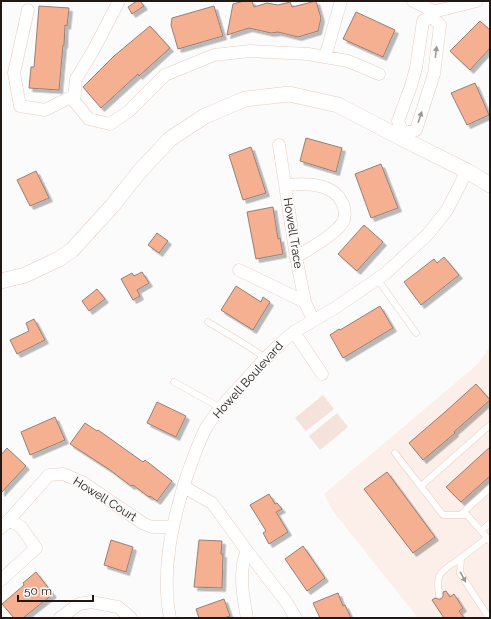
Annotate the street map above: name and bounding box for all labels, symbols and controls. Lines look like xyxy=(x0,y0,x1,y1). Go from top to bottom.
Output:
one-way arrow xyxy=(433,46,439,58)
one-way arrow xyxy=(418,111,424,123)
street label: Howell Trace xyxy=(280,197,306,269)
street label: Howell Boulevard xyxy=(210,339,286,421)
street label: Howell Court xyxy=(71,474,139,524)
one-way arrow xyxy=(460,571,467,583)
scale bar xyxy=(18,577,93,603)
text: 50 m xyxy=(24,584,52,598)

